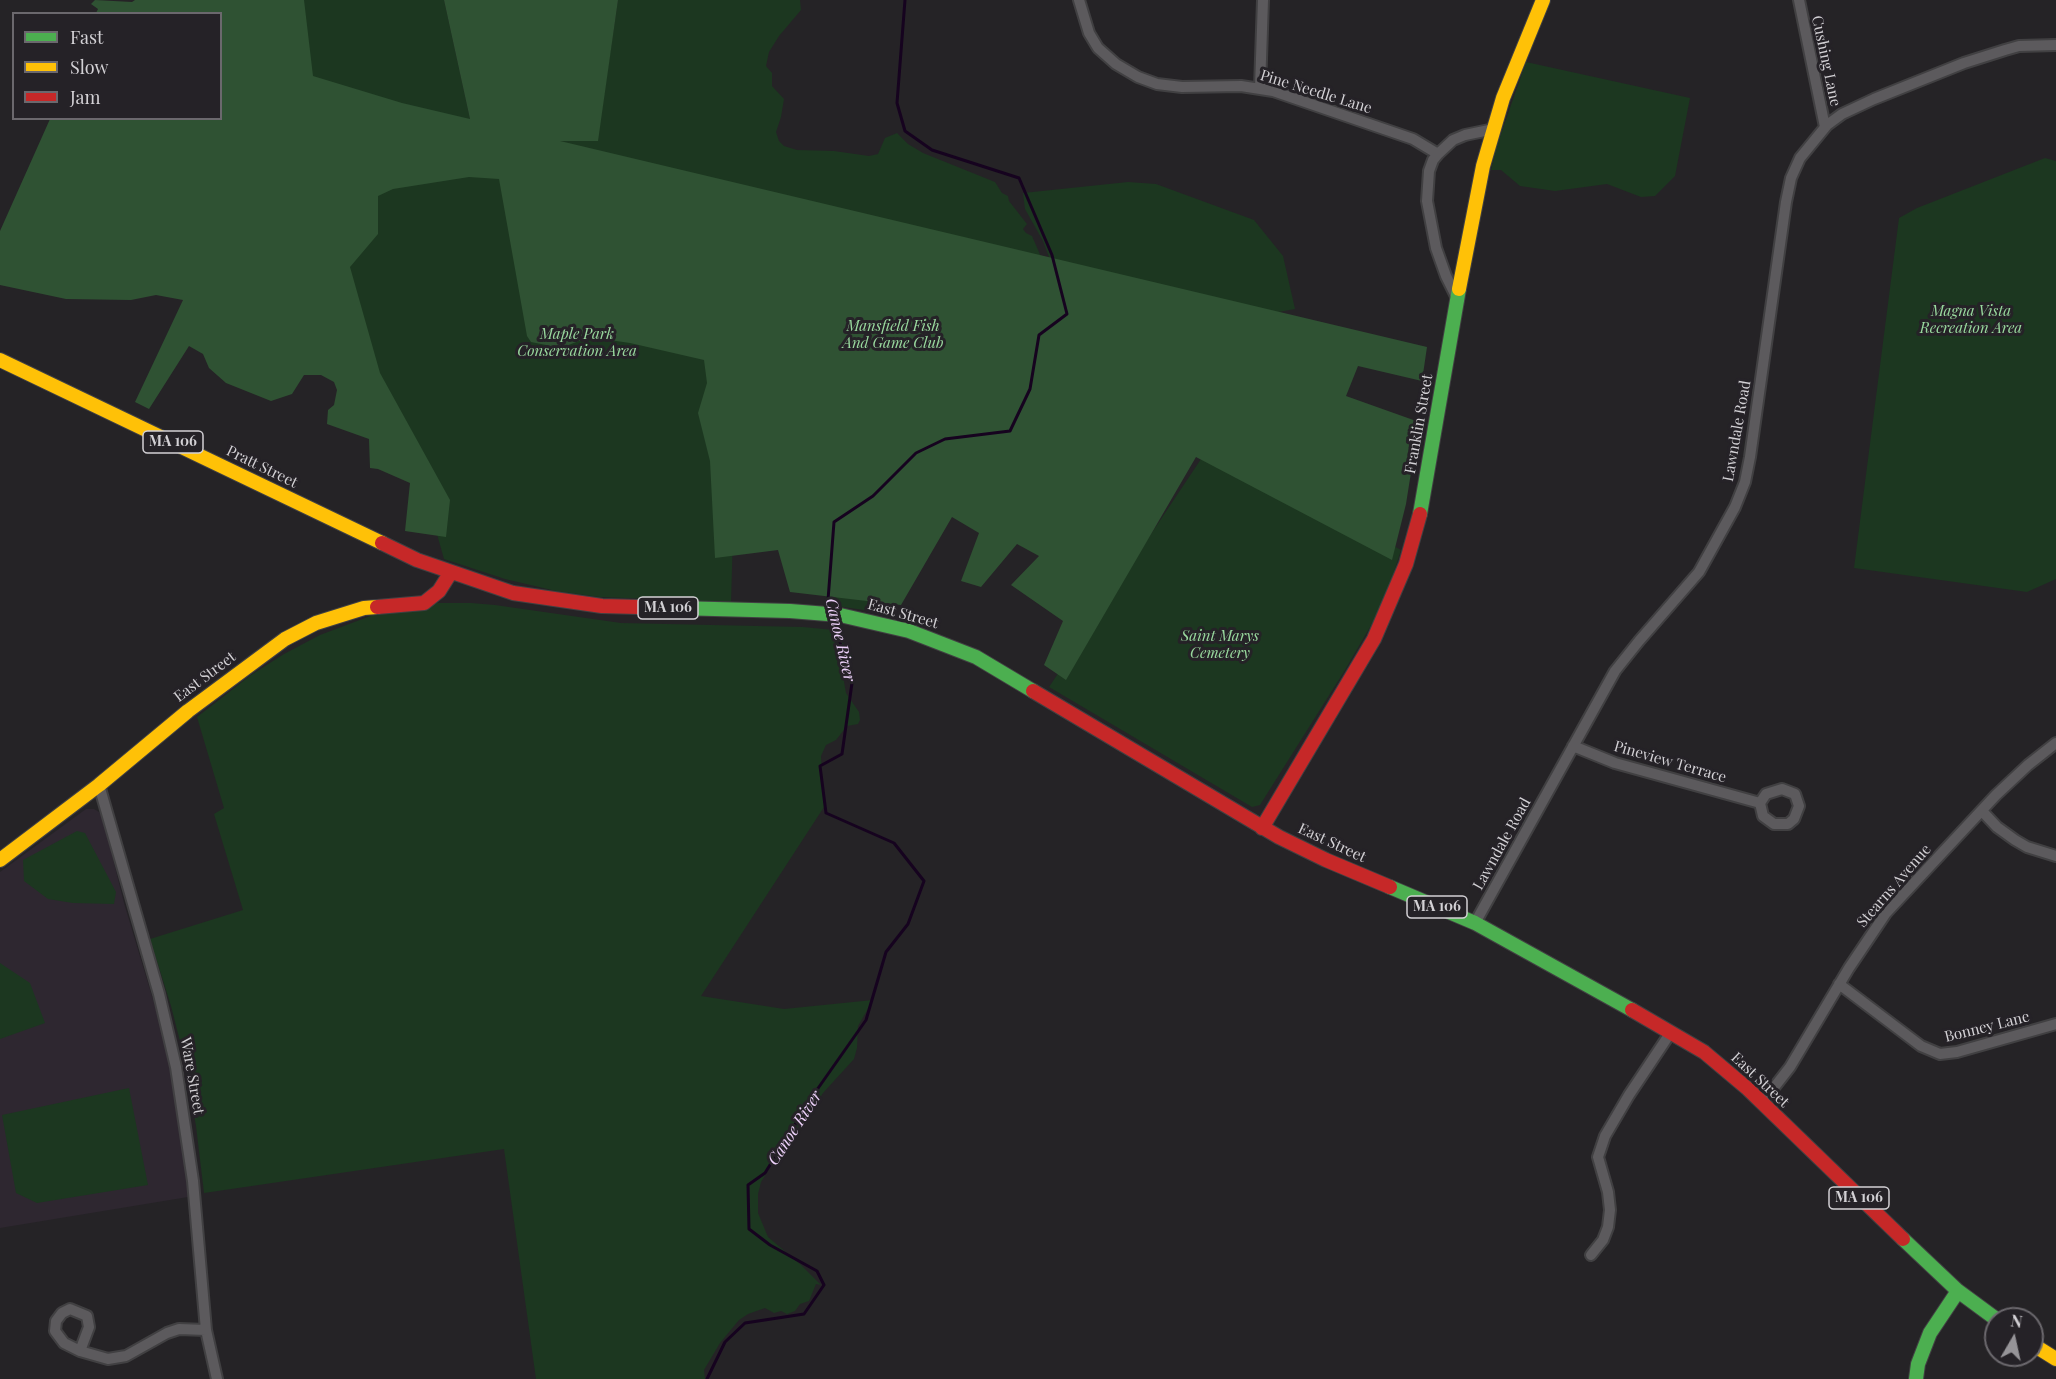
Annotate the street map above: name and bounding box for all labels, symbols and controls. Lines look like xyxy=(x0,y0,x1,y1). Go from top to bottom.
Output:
legend xyxy=(12,12,222,120)
street label: Cushing Lane xyxy=(1808,14,1844,108)
text: Fast xyxy=(70,25,103,49)
text: Slow xyxy=(70,55,108,79)
street label: Pine Needle Lane xyxy=(1258,66,1374,118)
text: Jam xyxy=(70,85,100,109)
park label: Magna Vista Recreation Area xyxy=(1920,302,2022,337)
park label: Mansfield Fish And Game Club xyxy=(842,317,944,352)
park label: Maple Park Conservation Area xyxy=(517,325,637,360)
street label: Franklin Street xyxy=(1401,373,1437,475)
street label: Lawndale Road xyxy=(1719,379,1755,483)
road number: MA 106 xyxy=(143,431,203,453)
street label: Pratt Street xyxy=(223,442,301,492)
street label: East Street xyxy=(866,595,940,633)
road number: MA 106 xyxy=(638,597,698,619)
water label: Canoe River xyxy=(821,597,859,683)
park label: Saint Marys Cemetery xyxy=(1181,627,1259,662)
street label: East Street xyxy=(171,648,239,706)
street label: Pineview Terrace xyxy=(1612,737,1728,787)
street label: Lawndale Road xyxy=(1469,795,1535,893)
street label: East Street xyxy=(1295,819,1369,867)
street label: Stearns Avenue xyxy=(1853,841,1935,931)
road number: MA 106 xyxy=(1407,896,1467,918)
street label: Bonney Lane xyxy=(1943,1008,2031,1046)
street label: Ware Street xyxy=(176,1036,208,1116)
street label: East Street xyxy=(1727,1049,1793,1111)
water label: Canoe River xyxy=(764,1087,826,1169)
road number: MA 106 xyxy=(1829,1187,1889,1209)
north arrow xyxy=(1984,1307,2044,1367)
text: N xyxy=(2009,1309,2024,1332)

